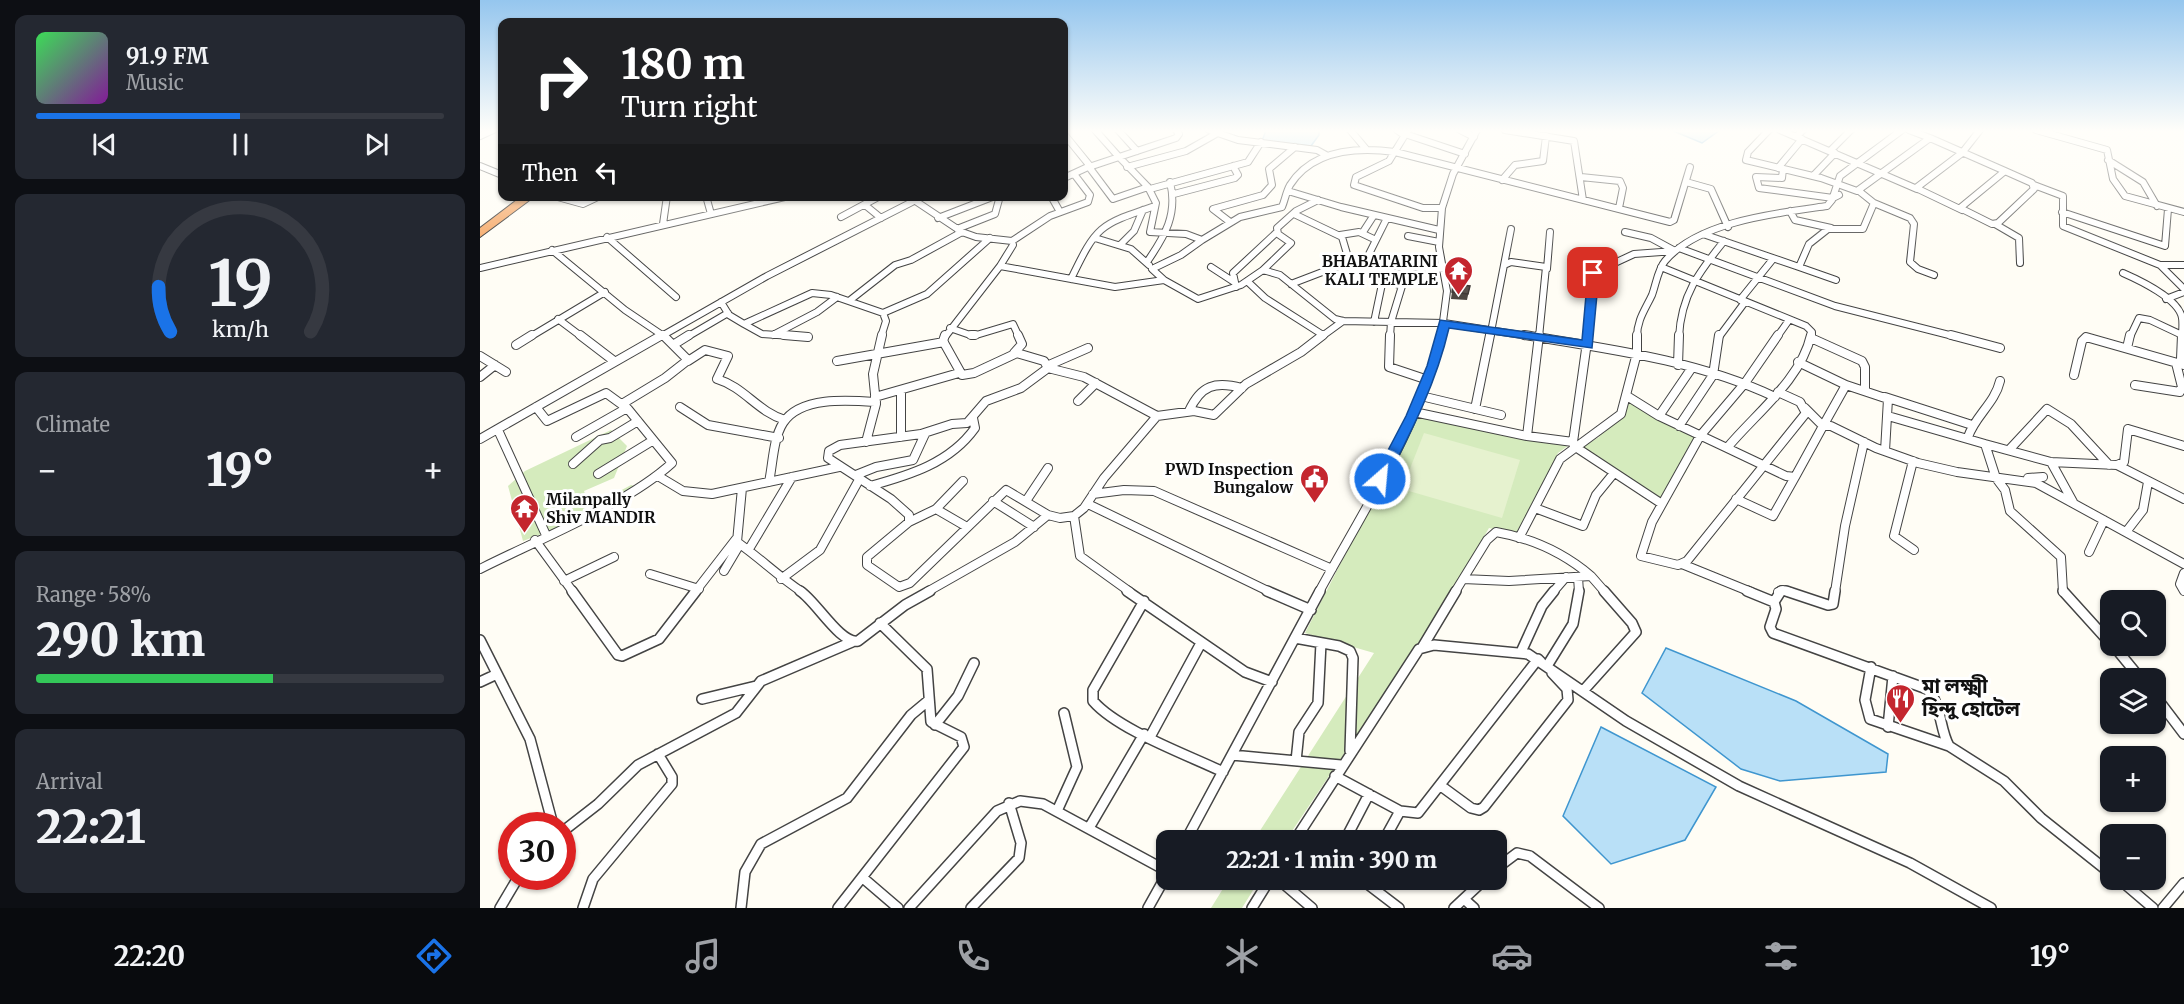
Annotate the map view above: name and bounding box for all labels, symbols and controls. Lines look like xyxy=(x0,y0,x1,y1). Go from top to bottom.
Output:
text: 180 m xyxy=(621,38,745,90)
text: 91.9 FM xyxy=(126,42,209,70)
icon: right xyxy=(522,42,600,120)
text: Music xyxy=(126,70,184,95)
text: Turn right xyxy=(621,90,758,124)
icon: previous xyxy=(88,128,121,161)
icon: pause xyxy=(224,128,257,161)
icon: next xyxy=(360,128,393,161)
icon: left xyxy=(590,156,623,189)
text: Then xyxy=(522,159,578,187)
text: 19 xyxy=(208,246,272,324)
pin xyxy=(1567,247,1618,298)
place label: BHABATARINI KALI TEMPLE xyxy=(1322,251,1439,289)
temple icon: BHABATARINI KALI TEMPLE xyxy=(1443,254,1475,296)
icon: arrive xyxy=(1576,256,1609,289)
text: km/h xyxy=(212,317,268,344)
text: Climate xyxy=(36,412,110,437)
text: 19° xyxy=(206,442,274,498)
position arrow xyxy=(1348,447,1412,511)
text: − xyxy=(36,450,58,491)
text: + xyxy=(422,450,444,491)
place label: PWD Inspection Bungalow xyxy=(1165,459,1293,497)
public building icon: PWD Inspection Bungalow xyxy=(1298,462,1330,504)
place label: Milanpally Shiv MANDIR xyxy=(546,489,656,527)
temple icon: Milanpally Shiv MANDIR xyxy=(509,492,541,534)
text: Range · 58% xyxy=(36,582,151,607)
map controls xyxy=(2100,590,2166,890)
button: search xyxy=(2100,590,2166,656)
text: 290 km xyxy=(36,612,205,668)
button: layers xyxy=(2100,668,2166,734)
place label: মা লক্ষ্মী হিন্দু হোটেল xyxy=(1921,673,2021,721)
restaurant icon: মা লক্ষ্মী হিন্দু হোটেল xyxy=(1885,682,1917,724)
button: + xyxy=(2100,746,2166,812)
text: Arrival xyxy=(36,769,103,794)
text: 22:21 xyxy=(36,799,146,855)
speed limit sign: 30 xyxy=(498,812,576,890)
button: − xyxy=(2100,824,2166,890)
text: 22:21 · 1 min · 390 m xyxy=(1226,846,1437,874)
icon: directions xyxy=(413,935,455,977)
icon: music xyxy=(682,935,724,977)
icon: phone xyxy=(952,935,994,977)
icon: climate xyxy=(1221,935,1263,977)
icon: car xyxy=(1491,935,1533,977)
icon: filters xyxy=(1760,935,1802,977)
text: 22:20 xyxy=(114,939,185,973)
text: 19° xyxy=(2030,939,2070,973)

